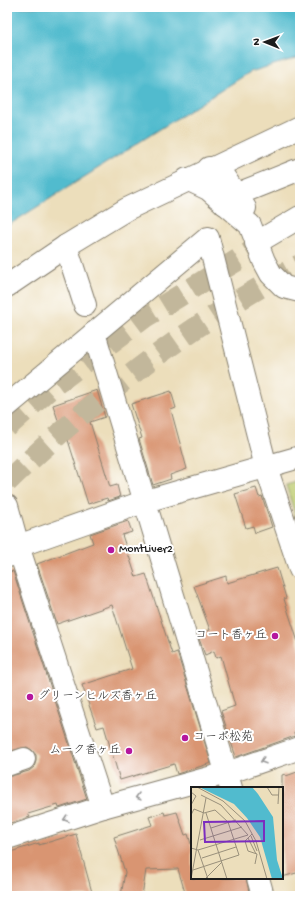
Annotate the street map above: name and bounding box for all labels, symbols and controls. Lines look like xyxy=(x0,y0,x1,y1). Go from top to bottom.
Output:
north arrow xyxy=(245,22,285,62)
text: N xyxy=(251,38,263,46)
place label: MontLiver2 xyxy=(119,543,173,557)
marker: MontLiver2 xyxy=(106,545,116,555)
place label: コート香ヶ丘 xyxy=(195,628,267,643)
marker: コート香ヶ丘 xyxy=(270,631,280,641)
place label: グリーンヒルズ香ヶ丘 xyxy=(38,689,157,704)
marker: グリーンヒルズ香ヶ丘 xyxy=(25,692,35,702)
place label: コーポ松苑 xyxy=(193,730,253,745)
marker: コーポ松苑 xyxy=(180,733,190,743)
place label: ムーク香ヶ丘 xyxy=(49,743,121,758)
marker: ムーク香ヶ丘 xyxy=(124,746,134,756)
one-way arrow xyxy=(260,756,267,764)
inset map xyxy=(191,787,283,879)
one-way arrow xyxy=(135,792,142,801)
one-way arrow xyxy=(63,814,70,823)

